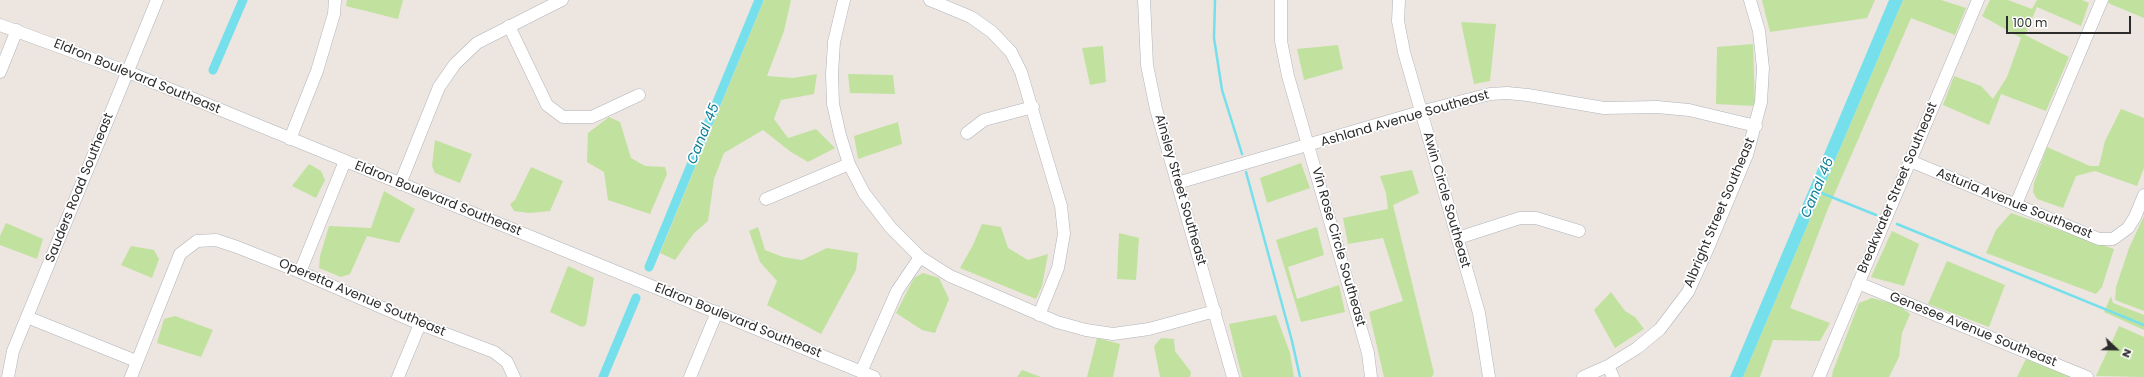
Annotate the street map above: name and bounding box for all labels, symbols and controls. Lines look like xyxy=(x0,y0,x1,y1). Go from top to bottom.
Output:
scale bar xyxy=(2008,8,2133,34)
text: 100 m xyxy=(2013,14,2047,31)
street label: Eldron Boulevard Southeast xyxy=(51,36,223,118)
street label: Ashland Avenue Southeast xyxy=(1319,87,1491,151)
street label: Breakwater Street Southeast xyxy=(1855,100,1941,276)
water label: Canal 45 xyxy=(684,101,724,167)
street label: Sauders Road Southeast xyxy=(43,111,117,265)
street label: Ainsley Street Southeast xyxy=(1151,113,1209,267)
street label: Awin Circle Southeast xyxy=(1419,130,1473,270)
street label: Albright Street Southeast xyxy=(1681,136,1759,290)
water label: Canal 46 xyxy=(1798,155,1838,221)
street label: Eldron Boulevard Southeast xyxy=(352,158,524,240)
street label: Vin Rose Circle Southeast xyxy=(1308,166,1368,328)
street label: Asturia Avenue Southeast xyxy=(1934,166,2094,242)
street label: Operetta Avenue Southeast xyxy=(276,256,448,340)
street label: Eldron Boulevard Southeast xyxy=(652,280,824,362)
street label: Genesee Avenue Southeast xyxy=(1887,289,2059,371)
north arrow xyxy=(2096,329,2136,369)
text: N xyxy=(2118,347,2136,360)

